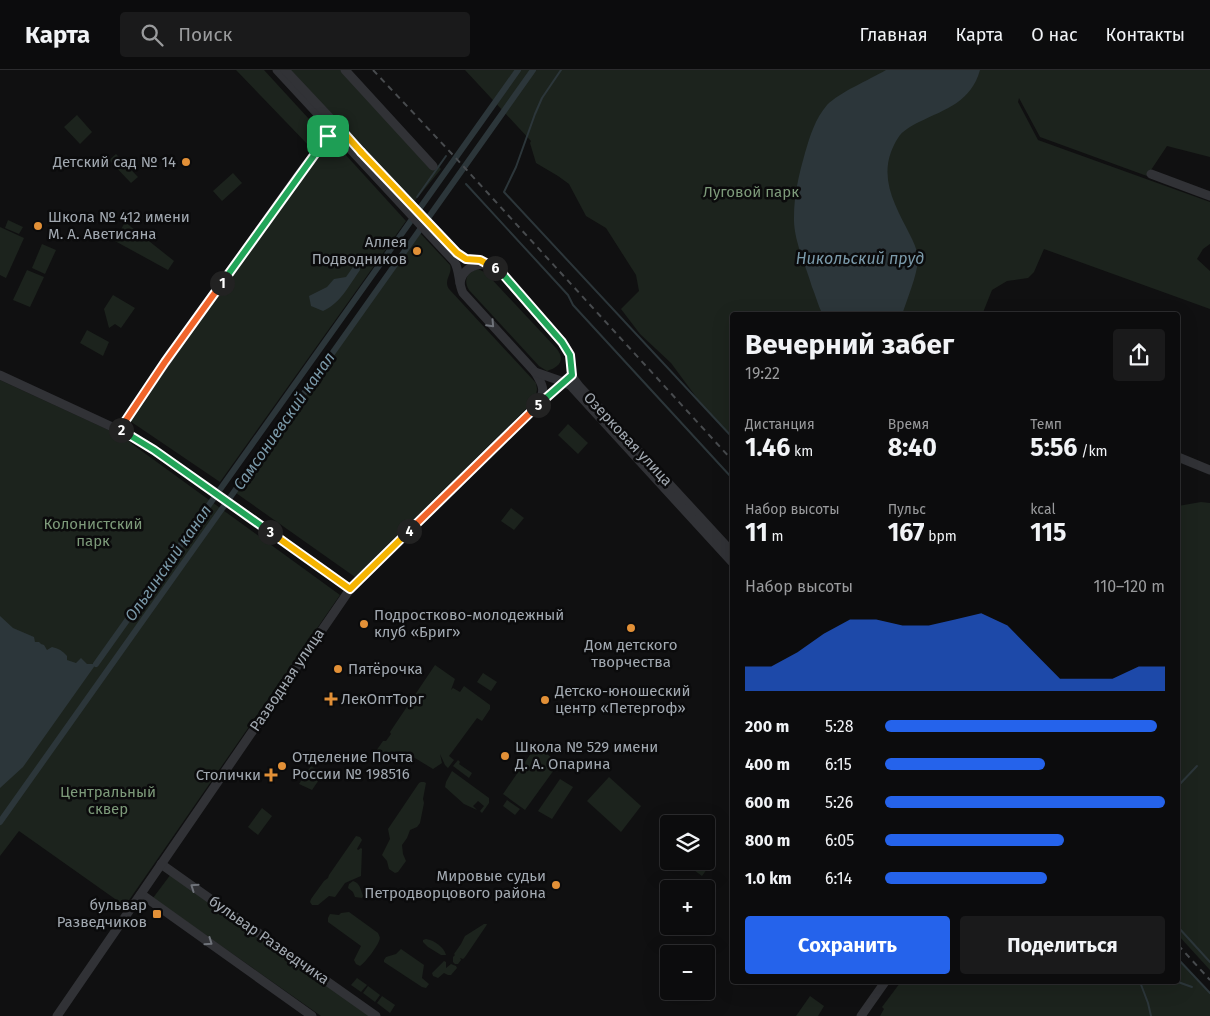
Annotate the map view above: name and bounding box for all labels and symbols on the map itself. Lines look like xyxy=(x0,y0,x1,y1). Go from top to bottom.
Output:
pin xyxy=(307,115,349,157)
place label: Детский сад № 14 xyxy=(52,153,176,171)
marker: Детский сад № 14 xyxy=(180,156,192,168)
park label: Луговой парк xyxy=(703,183,799,201)
place label: Школа № 412 имени М. А. Аветисяна xyxy=(48,208,190,243)
marker: Школа № 412 имени М. А. Аветисяна xyxy=(32,220,44,232)
place label: Аллея Подводников xyxy=(312,233,407,268)
marker: Аллея Подводников xyxy=(411,245,423,257)
water label: Никольский пруд xyxy=(796,249,924,268)
pin: 6 xyxy=(482,256,508,280)
pin: 1 xyxy=(210,270,234,296)
one-way arrow xyxy=(485,318,494,327)
water label: Самсониевский канал xyxy=(229,348,339,494)
street label: Озерковая улица xyxy=(580,388,676,490)
pin: 5 xyxy=(526,392,550,418)
pin: 2 xyxy=(108,418,134,442)
water label: Ольгинский канал xyxy=(121,501,215,625)
park label: Колонистский парк xyxy=(43,515,143,550)
pin: 4 xyxy=(396,518,422,544)
pin: 3 xyxy=(258,520,282,544)
place label: Подростково-молодежный клуб «Бриг» xyxy=(374,606,564,641)
marker: Подростково-молодежный клуб «Бриг» xyxy=(358,618,370,630)
marker: Дом детского творчества xyxy=(625,622,637,634)
street label: Разводная улица xyxy=(246,625,328,735)
place label: Дом детского творчества xyxy=(584,636,677,671)
place label: Пятёрочка xyxy=(348,660,423,678)
marker: Пятёрочка xyxy=(332,663,344,675)
place label: Детско-юношеский центр «Петергоф» xyxy=(554,682,690,717)
place label: ЛекОптТорг xyxy=(341,690,424,708)
marker: ЛекОптТорг xyxy=(325,693,337,705)
marker: Детско-юношеский центр «Петергоф» xyxy=(539,694,551,706)
place label: Школа № 529 имени Д. А. Опарина xyxy=(514,738,658,773)
place label: Отделение Почта России № 198516 xyxy=(292,748,413,783)
marker: Школа № 529 имени Д. А. Опарина xyxy=(499,750,511,762)
marker: Отделение Почта России № 198516 xyxy=(276,760,288,772)
place label: Столички xyxy=(196,766,261,784)
marker: Столички xyxy=(265,769,277,781)
park label: Центральный сквер xyxy=(60,783,156,818)
place label: Мировые судьи Петродворцового района xyxy=(364,867,546,902)
marker: Мировые судьи Петродворцового района xyxy=(550,879,562,891)
one-way arrow xyxy=(191,884,200,892)
street label: бульвар Разведчика xyxy=(205,892,333,988)
place label: бульвар Разведчиков xyxy=(57,896,147,931)
marker: бульвар Разведчиков xyxy=(151,908,163,920)
one-way arrow xyxy=(203,937,212,945)

